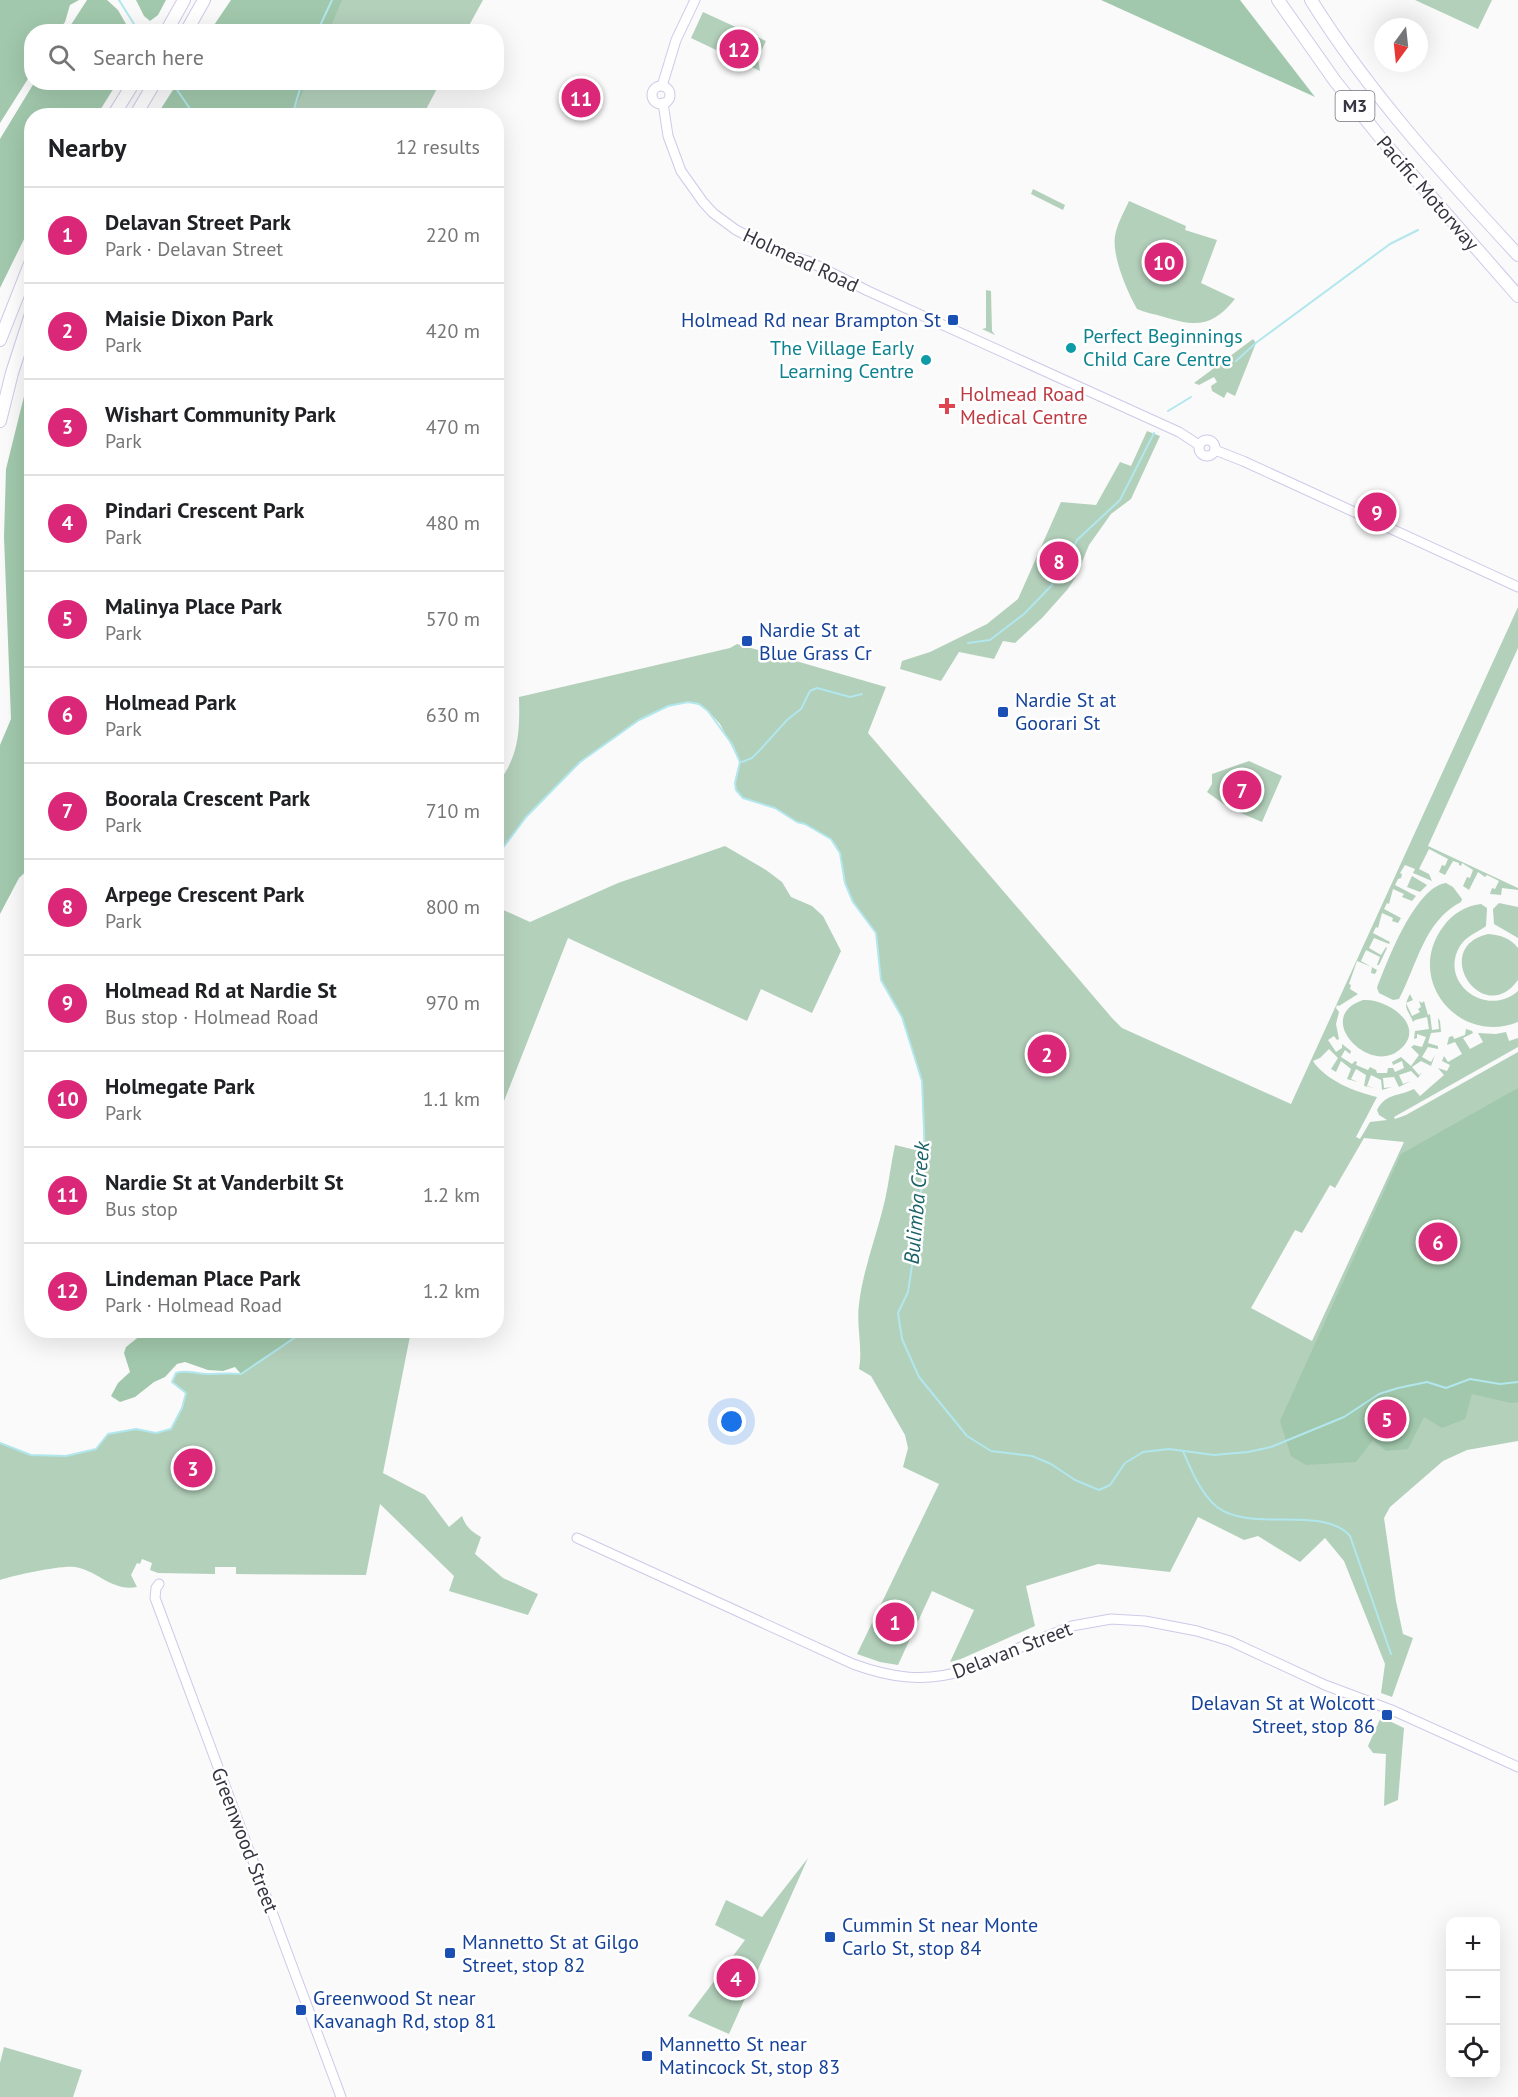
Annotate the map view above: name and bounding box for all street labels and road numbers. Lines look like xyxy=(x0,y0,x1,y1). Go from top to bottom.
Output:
road number: M3 xyxy=(1336,91,1374,121)
street label: Pacific Motorway xyxy=(1371,130,1485,256)
street label: Holmead Road xyxy=(739,222,863,298)
street label: Delavan Street xyxy=(949,1615,1076,1685)
street label: Greenwood Street xyxy=(205,1764,285,1916)

